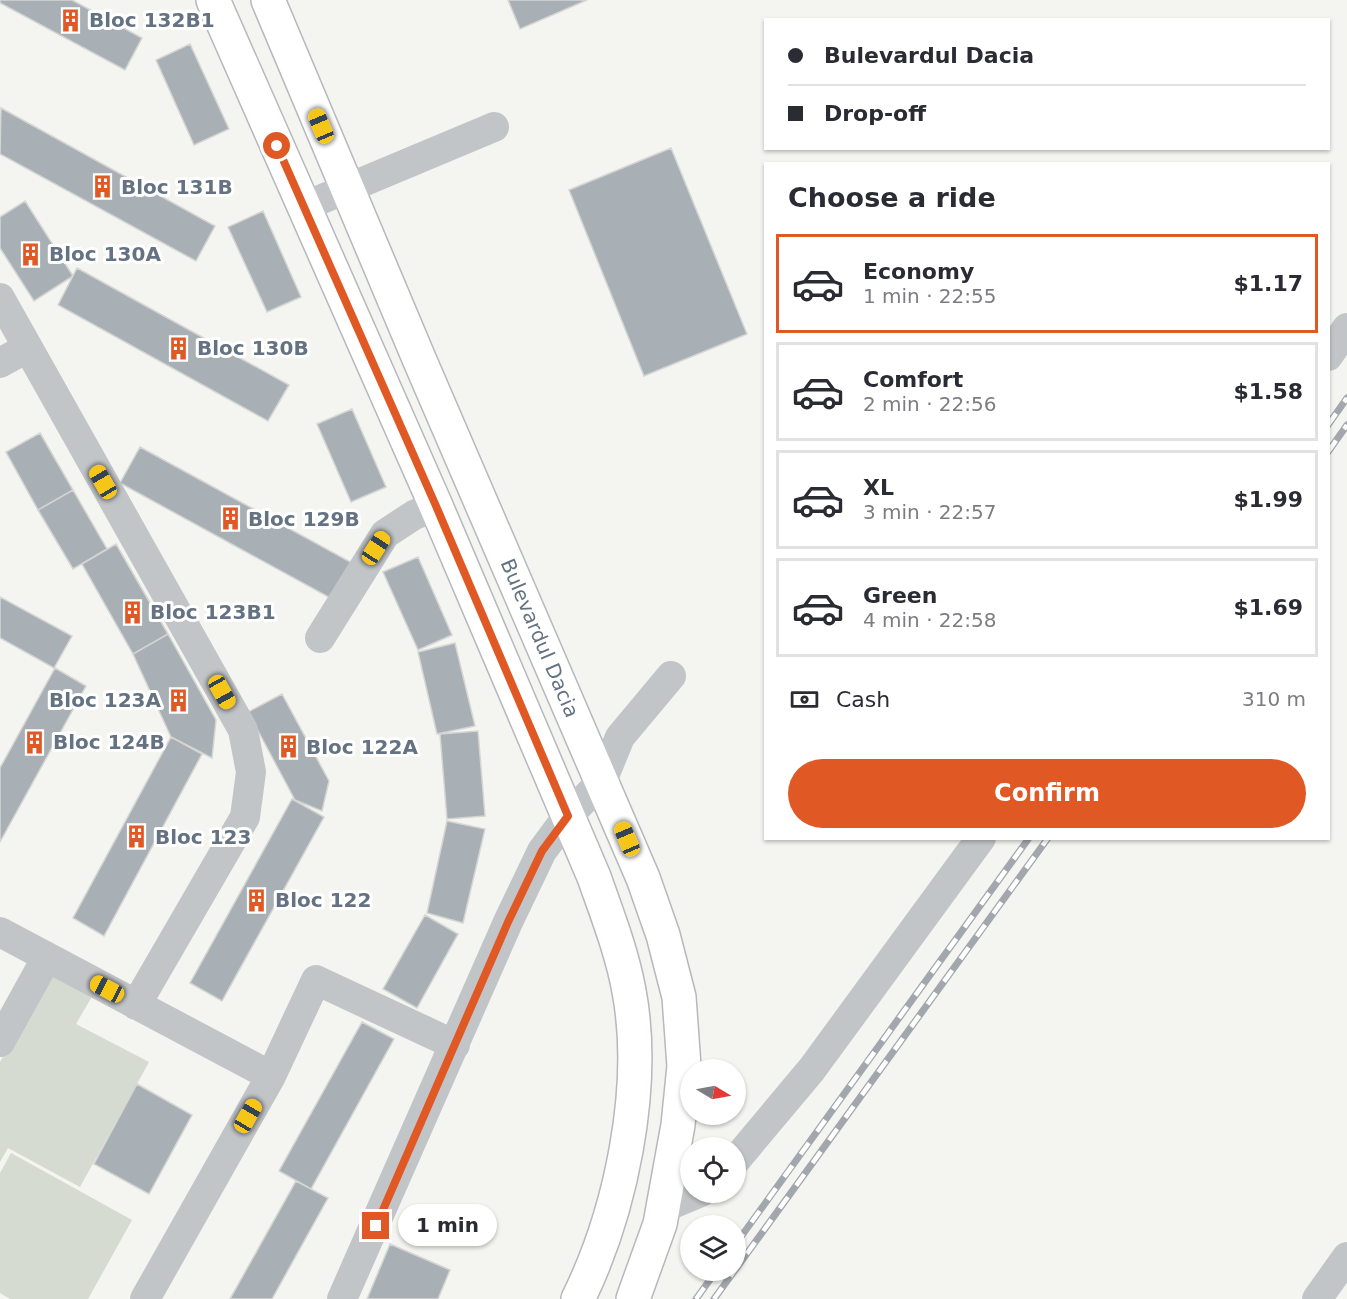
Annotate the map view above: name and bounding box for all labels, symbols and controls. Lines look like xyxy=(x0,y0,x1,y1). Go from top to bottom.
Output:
building icon: Bloc 132B1 xyxy=(58,7,84,33)
place label: Bloc 132B1 xyxy=(89,8,215,32)
text: Bulevardul Dacia xyxy=(824,43,1034,68)
text: Drop-off xyxy=(824,101,926,126)
car xyxy=(306,106,336,146)
route start xyxy=(263,132,290,159)
building icon: Bloc 131B xyxy=(90,174,116,200)
place label: Bloc 131B xyxy=(121,175,233,199)
text: Choose a ride xyxy=(788,182,996,213)
building icon: Bloc 130A xyxy=(18,241,44,267)
place label: Bloc 130A xyxy=(49,242,161,266)
icon: car xyxy=(791,257,845,311)
text: Economy xyxy=(863,259,974,284)
text: $1.17 xyxy=(1233,271,1303,296)
text: 1 min · 22:55 xyxy=(863,284,997,308)
building icon: Bloc 130B xyxy=(166,335,192,361)
place label: Bloc 130B xyxy=(197,336,309,360)
icon: car xyxy=(791,365,845,419)
text: Comfort xyxy=(863,367,963,392)
text: $1.58 xyxy=(1233,379,1303,404)
text: 2 min · 22:56 xyxy=(863,392,997,416)
car xyxy=(86,462,120,502)
icon: car xyxy=(791,473,845,527)
text: XL xyxy=(863,475,894,500)
text: $1.99 xyxy=(1233,487,1303,512)
text: 3 min · 22:57 xyxy=(863,500,997,524)
building icon: Bloc 129B xyxy=(217,506,243,532)
place label: Bloc 129B xyxy=(248,507,360,531)
car xyxy=(359,528,393,568)
street label: Bulevardul Dacia xyxy=(496,555,584,721)
icon: car xyxy=(791,581,845,635)
text: Green xyxy=(863,583,937,608)
text: $1.69 xyxy=(1233,595,1303,620)
building icon: Bloc 123B1 xyxy=(119,599,145,625)
place label: Bloc 123B1 xyxy=(150,600,276,624)
text: 4 min · 22:58 xyxy=(863,608,997,632)
car xyxy=(205,672,239,712)
icon: cash xyxy=(788,683,821,716)
building icon: Bloc 123A xyxy=(166,687,192,713)
text: Cash xyxy=(836,687,890,712)
text: 310 m xyxy=(1242,687,1306,711)
place label: Bloc 123A xyxy=(49,688,162,712)
building icon: Bloc 124B xyxy=(22,729,48,755)
place label: Bloc 124B xyxy=(53,730,165,754)
building icon: Bloc 122A xyxy=(275,734,301,760)
place label: Bloc 122A xyxy=(306,735,418,759)
button: Confirm xyxy=(788,759,1306,828)
car xyxy=(612,819,642,859)
building icon: Bloc 123 xyxy=(124,824,150,850)
place label: Bloc 123 xyxy=(155,825,251,849)
building icon: Bloc 122 xyxy=(244,887,270,913)
place label: Bloc 122 xyxy=(275,888,371,912)
car xyxy=(87,973,127,1005)
north arrow xyxy=(680,1059,746,1125)
map controls xyxy=(680,1059,746,1281)
car xyxy=(231,1096,265,1136)
button: locate xyxy=(680,1137,746,1203)
callout: 1 min xyxy=(397,1205,496,1247)
route end xyxy=(362,1212,389,1239)
text: 1 min xyxy=(416,1213,479,1237)
button: layers xyxy=(680,1215,746,1281)

